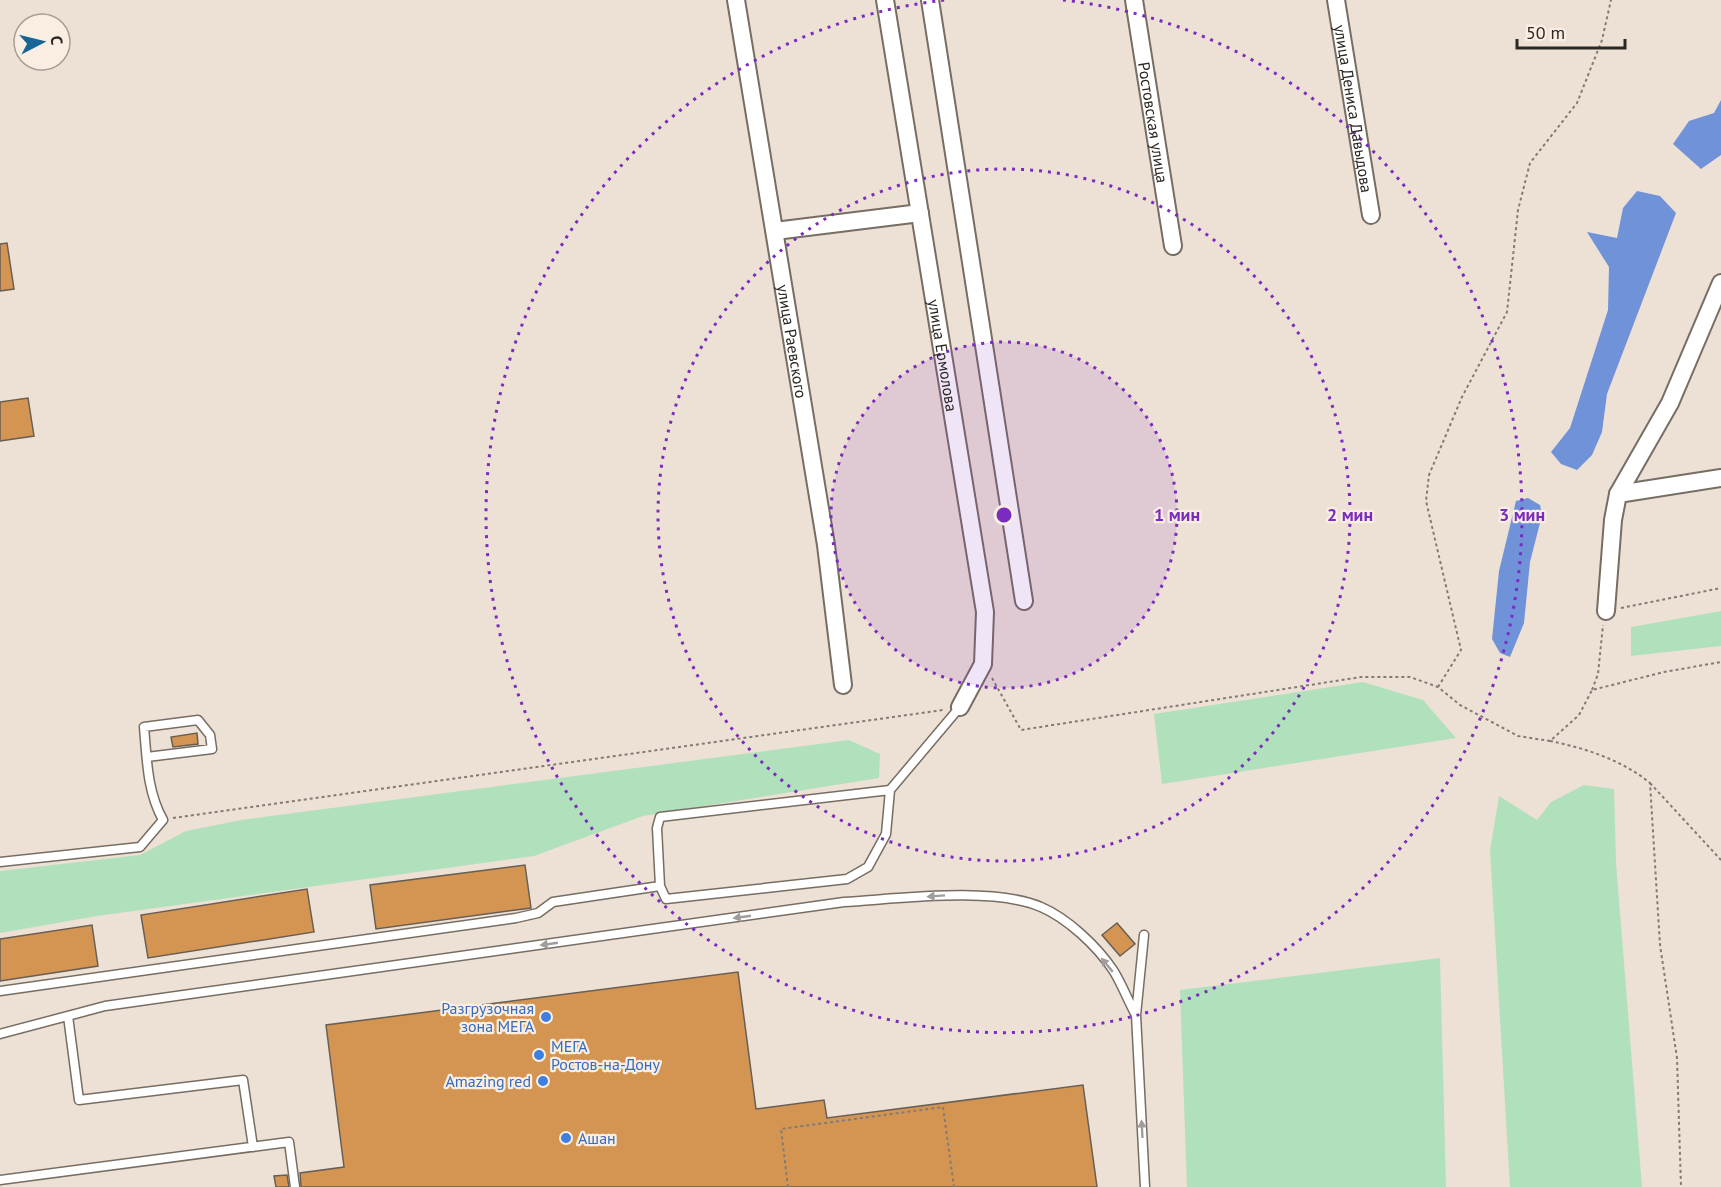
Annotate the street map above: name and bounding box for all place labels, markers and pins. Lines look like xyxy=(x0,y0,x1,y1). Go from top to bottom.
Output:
centre of rings xyxy=(994,505,1014,525)
place label: Разгрузочная зона МЕГА xyxy=(441,998,535,1036)
marker: Разгрузочная зона МЕГА xyxy=(539,1010,553,1024)
place label: МЕГА Ростов-на-Дону xyxy=(551,1036,660,1074)
marker: МЕГА Ростов-на-Дону xyxy=(532,1048,546,1062)
place label: Amazing red xyxy=(445,1071,531,1091)
marker: Amazing red xyxy=(536,1074,550,1088)
place label: Ашан xyxy=(578,1128,616,1148)
marker: Ашан xyxy=(559,1131,573,1145)

